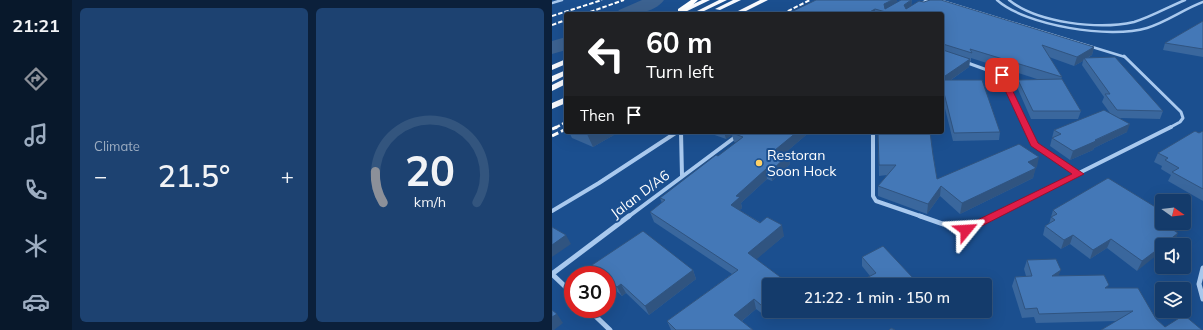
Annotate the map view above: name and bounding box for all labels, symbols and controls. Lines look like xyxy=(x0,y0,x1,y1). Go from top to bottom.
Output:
text: 21:21 xyxy=(12,14,60,37)
text: 60 m xyxy=(646,25,712,60)
icon: left xyxy=(580,28,632,80)
pin xyxy=(985,58,1019,92)
text: Turn left xyxy=(646,60,714,83)
icon: arrive xyxy=(991,64,1013,86)
icon: directions xyxy=(22,65,50,93)
icon: arrive xyxy=(623,104,645,126)
text: Then xyxy=(580,106,615,125)
icon: music xyxy=(22,121,50,149)
text: Climate xyxy=(94,138,140,154)
text: 20 xyxy=(405,144,455,196)
place label: Restoran Soon Hock xyxy=(767,146,837,180)
text: 21.5° xyxy=(158,157,230,195)
marker: Restoran Soon Hock xyxy=(754,158,764,168)
text: − xyxy=(94,162,107,190)
text: + xyxy=(281,162,294,190)
street label: Jalan D/A6 xyxy=(607,166,673,222)
icon: phone xyxy=(22,176,50,204)
text: km/h xyxy=(414,193,446,211)
north arrow xyxy=(1155,194,1191,230)
map controls xyxy=(1155,194,1191,318)
position arrow xyxy=(945,209,987,251)
icon: climate xyxy=(22,232,50,260)
button: sound xyxy=(1155,238,1191,274)
speed limit sign: 30 xyxy=(564,266,616,318)
button: layers xyxy=(1155,282,1191,318)
icon: car xyxy=(22,288,50,316)
text: 21:22 · 1 min · 150 m xyxy=(804,288,950,307)

